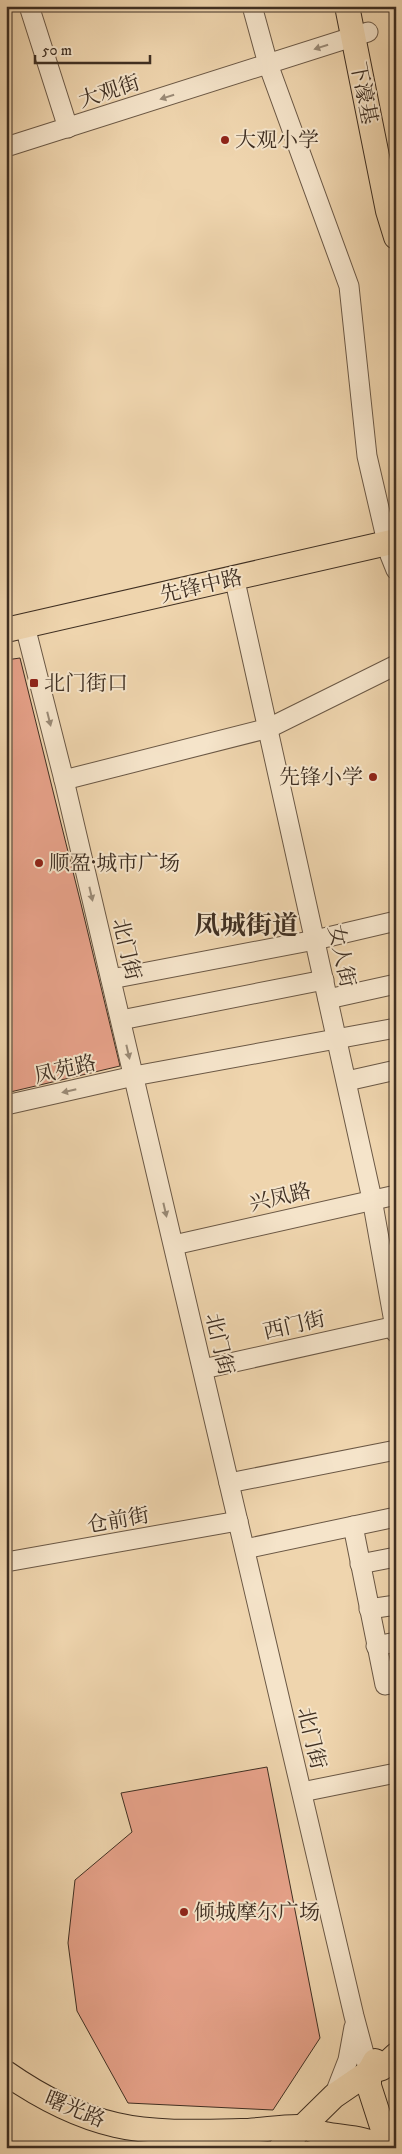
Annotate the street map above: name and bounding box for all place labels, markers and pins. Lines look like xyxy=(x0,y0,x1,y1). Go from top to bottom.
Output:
place label: 大观小学 xyxy=(235,128,319,154)
marker: 大观小学 xyxy=(219,134,231,146)
place label: 北门街口 xyxy=(44,671,128,697)
marker: 北门街口 xyxy=(28,677,40,689)
place label: 先锋小学 xyxy=(279,765,363,791)
marker: 先锋小学 xyxy=(367,771,379,783)
place label: 顺盈·城市广场 xyxy=(49,851,180,877)
marker: 顺盈·城市广场 xyxy=(33,857,45,869)
place label: 倾城摩尔广场 xyxy=(194,1900,320,1926)
marker: 倾城摩尔广场 xyxy=(178,1906,190,1918)

